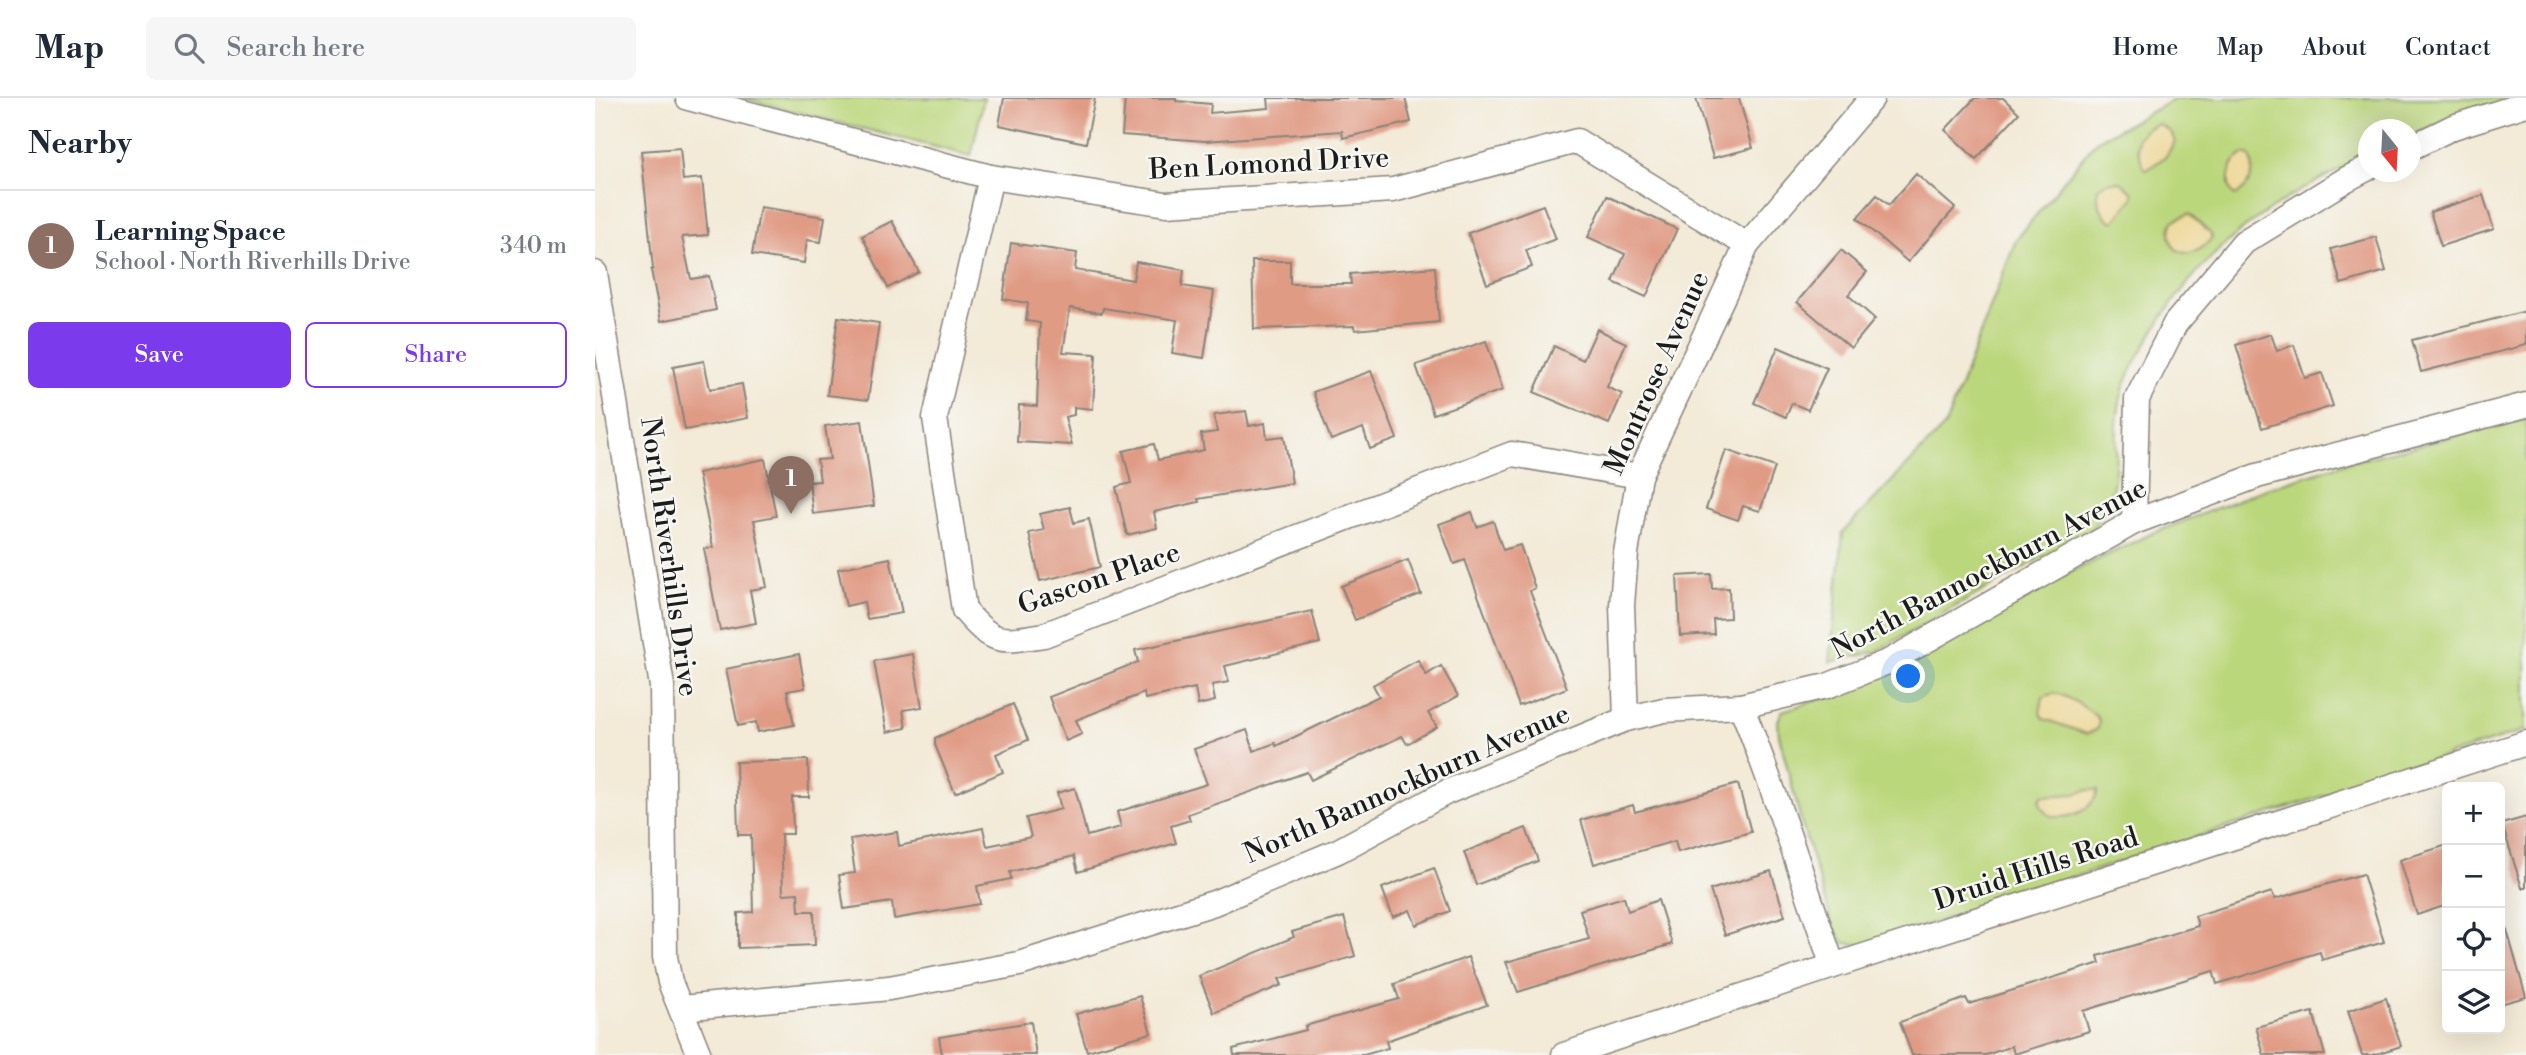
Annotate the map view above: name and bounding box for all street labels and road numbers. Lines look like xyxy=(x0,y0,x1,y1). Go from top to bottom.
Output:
street label: Ben Lomond Drive xyxy=(1147,140,1390,188)
street label: Montrose Avenue xyxy=(1596,266,1718,480)
street label: North Riverhills Drive xyxy=(632,415,706,699)
street label: North Bannockburn Avenue xyxy=(1825,471,2153,667)
street label: Gascon Place xyxy=(1013,535,1185,623)
street label: North Bannockburn Avenue xyxy=(1239,696,1575,872)
street label: Druid Hills Road xyxy=(1929,819,2143,919)

